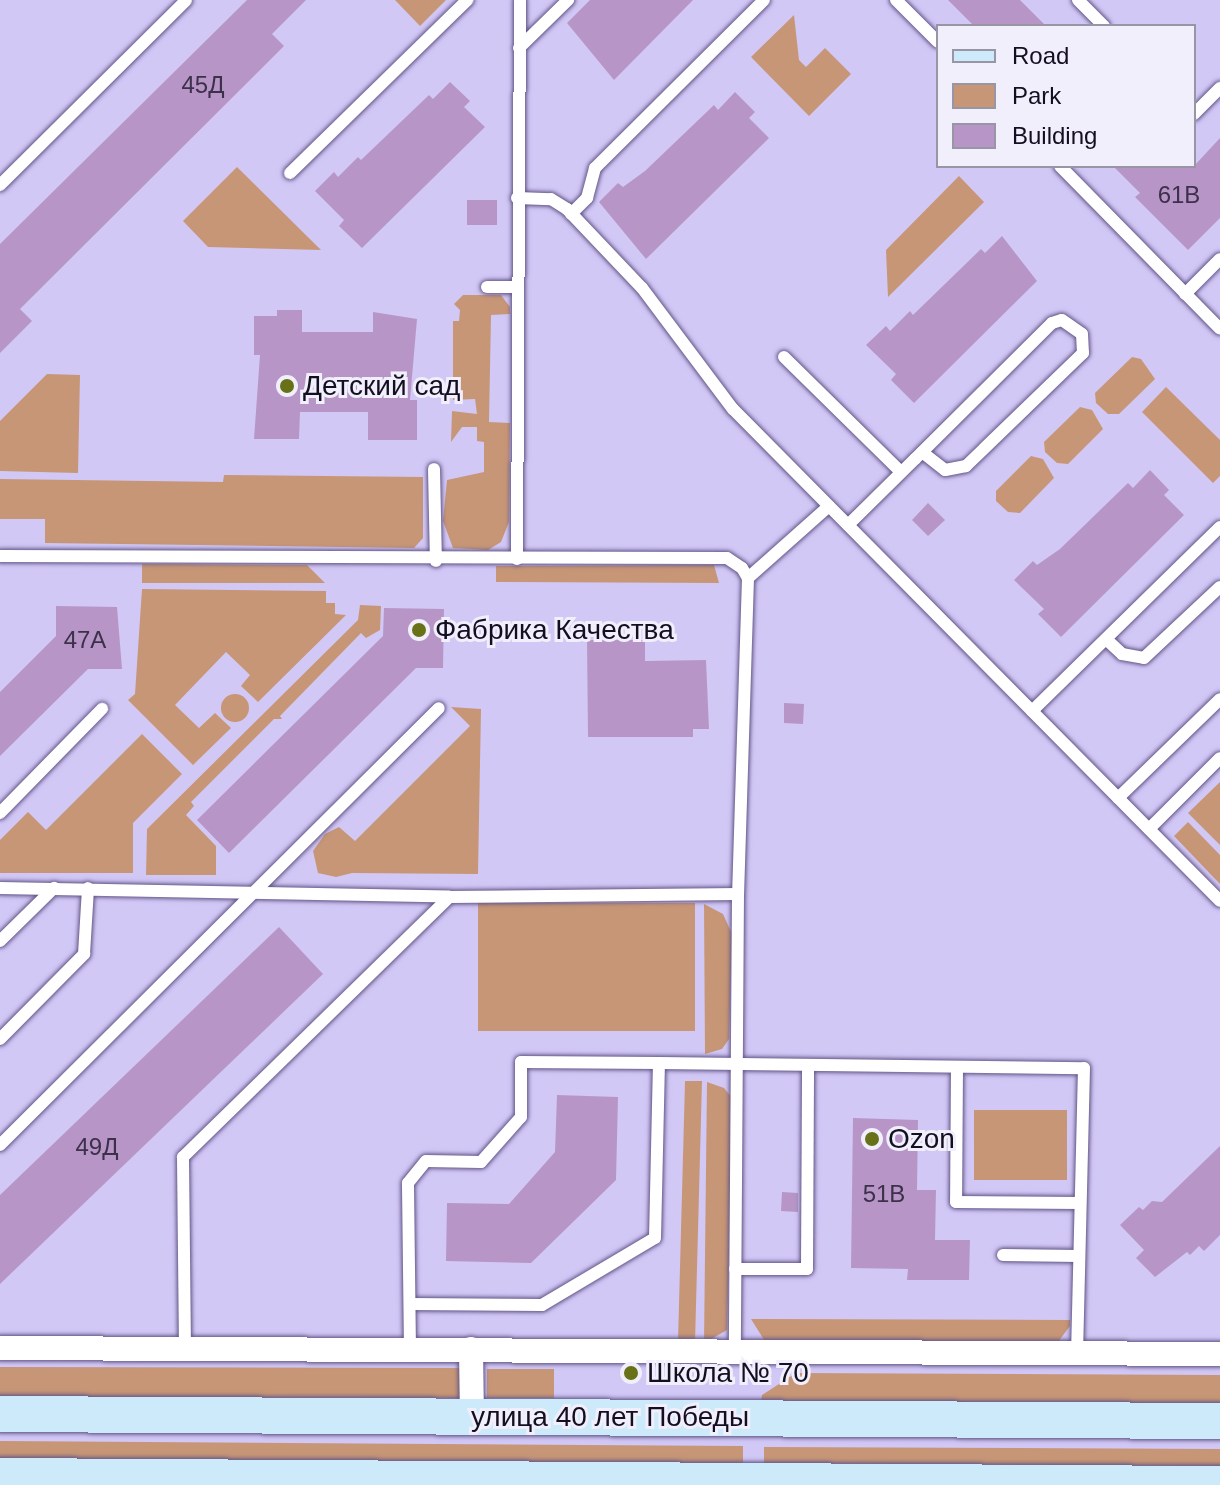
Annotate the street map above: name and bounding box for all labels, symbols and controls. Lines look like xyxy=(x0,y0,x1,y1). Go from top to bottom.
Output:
legend xyxy=(936,24,1196,168)
text: Road xyxy=(1012,42,1069,69)
house number: 45Д xyxy=(182,71,224,99)
text: Park xyxy=(1012,82,1061,109)
text: Building xyxy=(1012,122,1097,149)
house number: 61В xyxy=(1158,181,1200,209)
place label: Детский сад xyxy=(303,369,460,403)
marker: Детский сад xyxy=(278,377,296,395)
place label: Фабрика Качества xyxy=(435,613,674,647)
marker: Фабрика Качества xyxy=(410,621,428,639)
house number: 47А xyxy=(64,626,106,654)
place label: Ozon xyxy=(888,1122,955,1156)
marker: Ozon xyxy=(863,1130,881,1148)
house number: 49Д xyxy=(76,1133,118,1161)
house number: 51В xyxy=(863,1180,905,1208)
place label: Школа № 70 xyxy=(647,1356,809,1390)
marker: Школа № 70 xyxy=(622,1364,640,1382)
street label: улица 40 лет Победы xyxy=(471,1400,749,1434)

